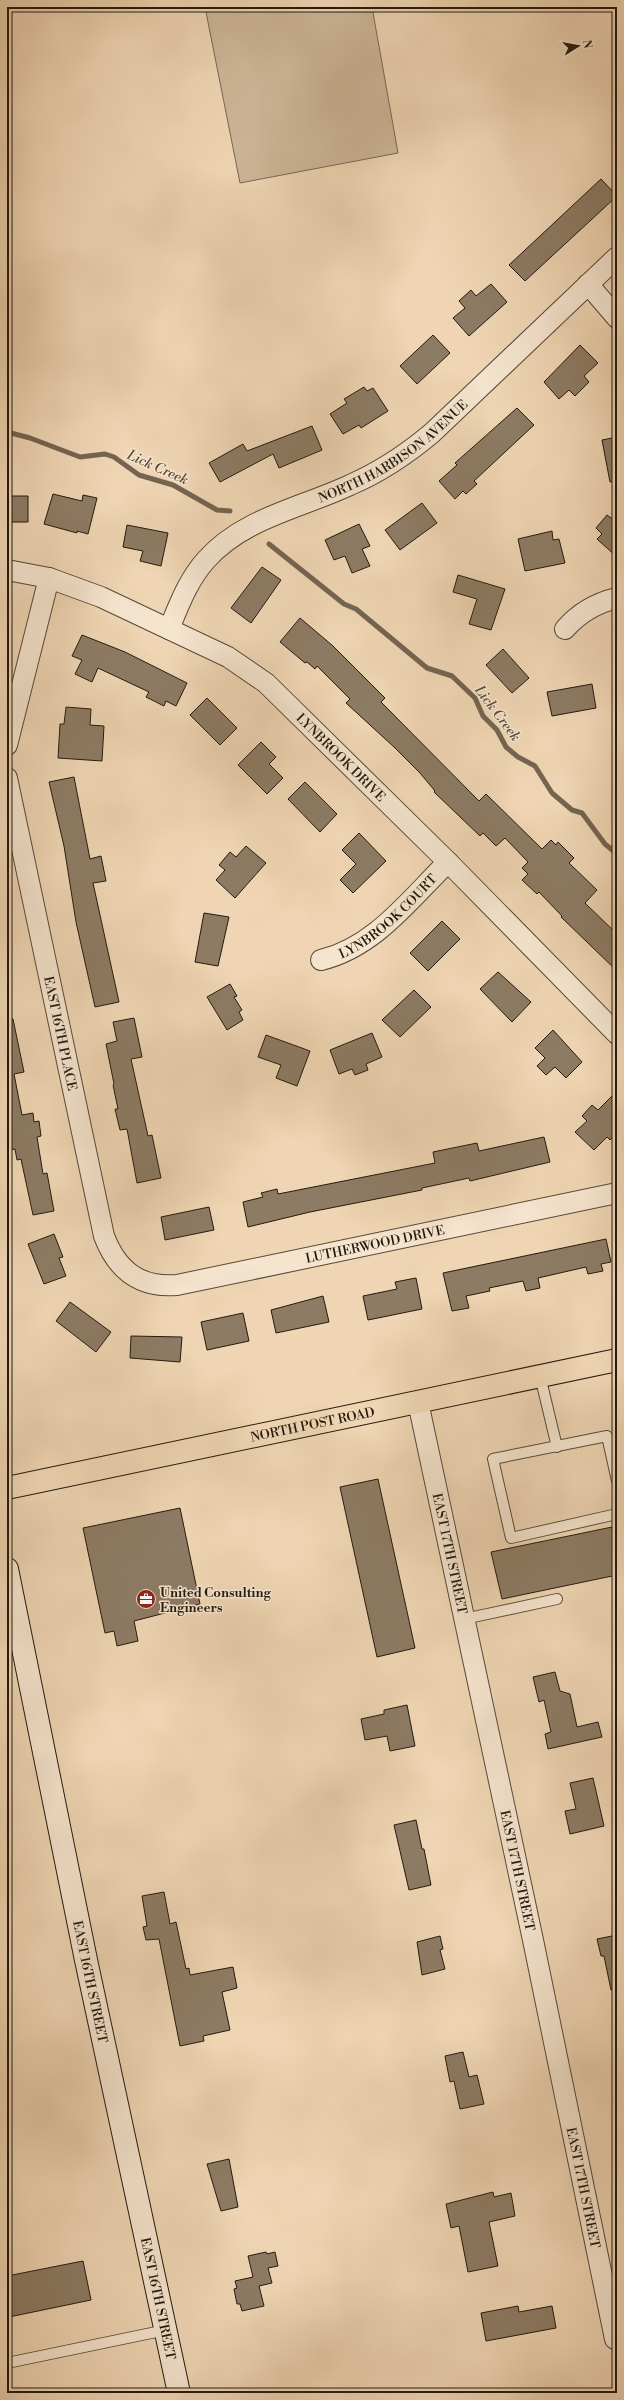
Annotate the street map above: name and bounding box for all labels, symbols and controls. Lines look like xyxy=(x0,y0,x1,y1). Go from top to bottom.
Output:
north arrow xyxy=(558,26,598,66)
text: N xyxy=(579,39,595,50)
street label: NORTH HARBISON AVENUE xyxy=(316,397,471,507)
water label: Lick Creek xyxy=(123,446,191,489)
water label: Lick Creek xyxy=(470,681,524,745)
street label: LYNBROOK DRIVE xyxy=(292,710,388,805)
street label: LYNBROOK COURT xyxy=(336,871,441,962)
street label: EAST 16TH PLACE xyxy=(40,975,80,1092)
street label: LUTHERWOOD DRIVE xyxy=(304,1222,446,1267)
street label: NORTH POST ROAD xyxy=(249,1404,376,1446)
street label: EAST 17TH STREET xyxy=(429,1492,470,1616)
place label: United Consulting Engineers xyxy=(160,1585,271,1616)
office icon: United Consulting Engineers xyxy=(135,1588,157,1610)
street label: EAST 17TH STREET xyxy=(496,1809,538,1933)
street label: EAST 16TH STREET xyxy=(69,1919,111,2045)
street label: EAST 17TH STREET xyxy=(563,2126,603,2250)
street label: EAST 16TH STREET xyxy=(137,2236,179,2361)

